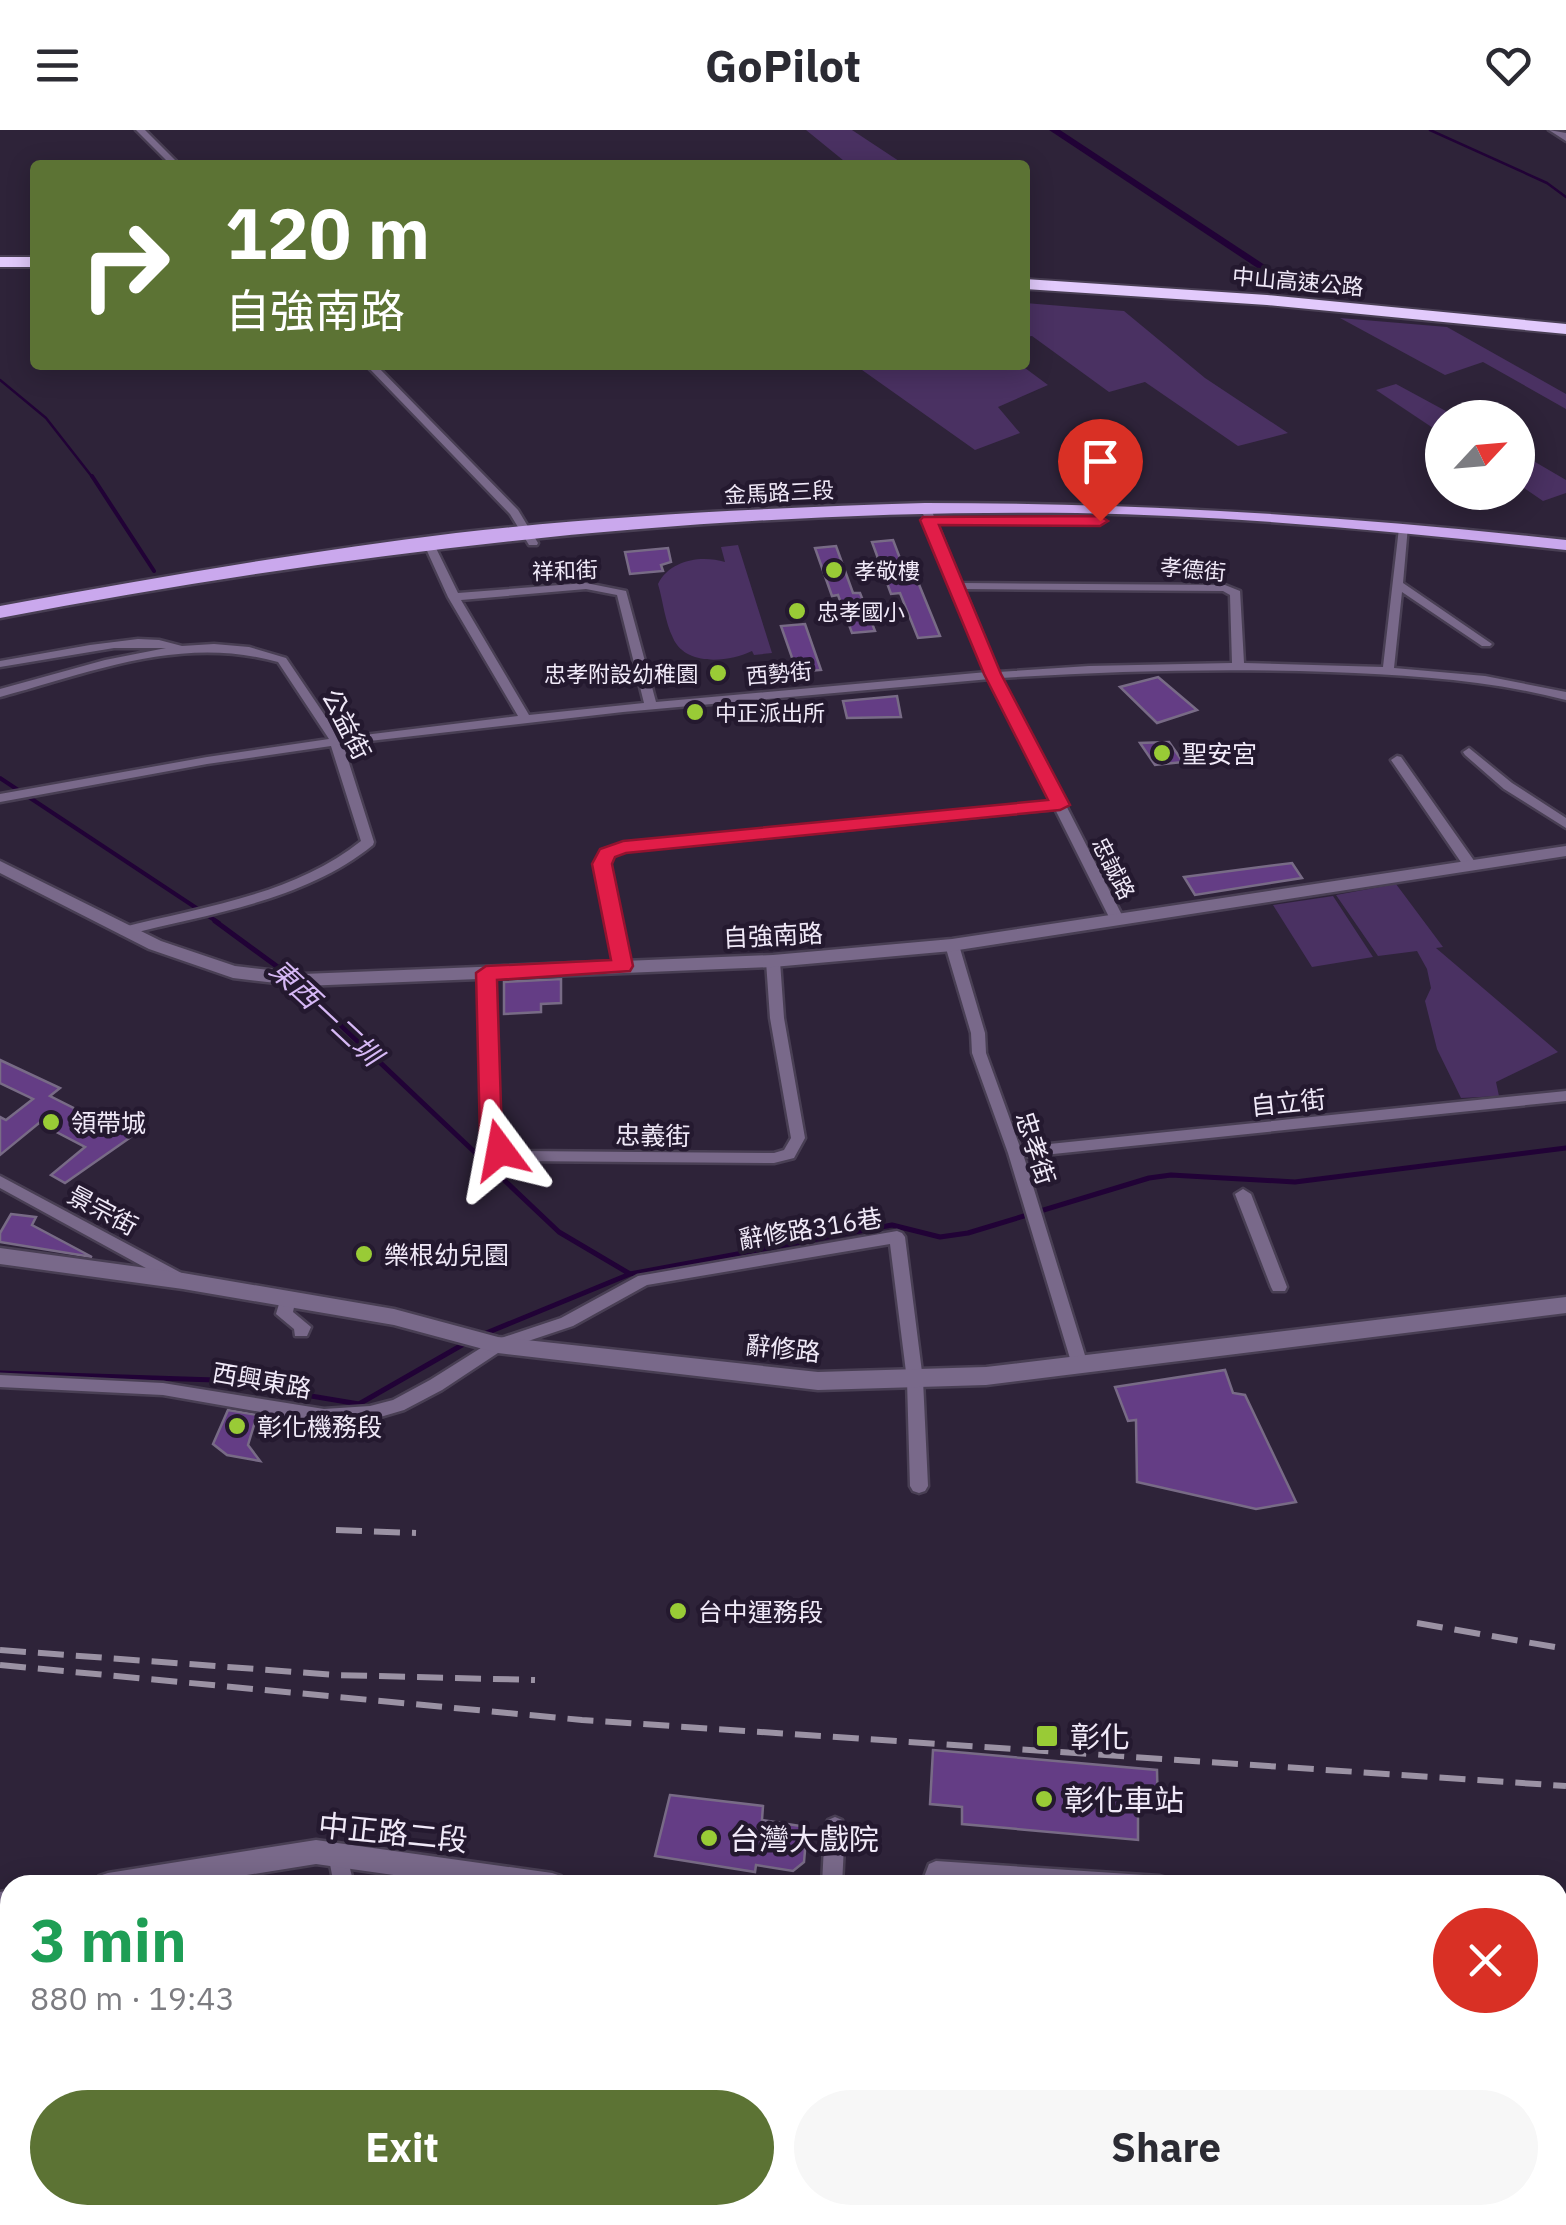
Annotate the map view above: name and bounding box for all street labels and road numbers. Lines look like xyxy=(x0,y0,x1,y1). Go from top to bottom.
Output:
street label: 中山高速公路 xyxy=(1231,261,1365,301)
street label: 金馬路三段 xyxy=(723,475,835,509)
street label: 孝德街 xyxy=(1159,552,1227,586)
street label: 祥和街 xyxy=(532,554,598,586)
street label: 西勢街 xyxy=(745,656,813,690)
street label: 公益街 xyxy=(315,683,379,765)
street label: 忠誠路 xyxy=(1086,832,1142,904)
street label: 自強南路 xyxy=(722,916,824,954)
street label: 自立街 xyxy=(1249,1082,1327,1122)
street label: 忠孝街 xyxy=(1009,1107,1063,1189)
street label: 忠義街 xyxy=(615,1118,691,1152)
street label: 景宗街 xyxy=(62,1178,144,1242)
street label: 辭修路316巷 xyxy=(736,1200,884,1256)
street label: 辭修路 xyxy=(744,1328,822,1368)
street label: 西興東路 xyxy=(210,1355,314,1405)
street label: 中正路二段 xyxy=(316,1805,470,1859)

